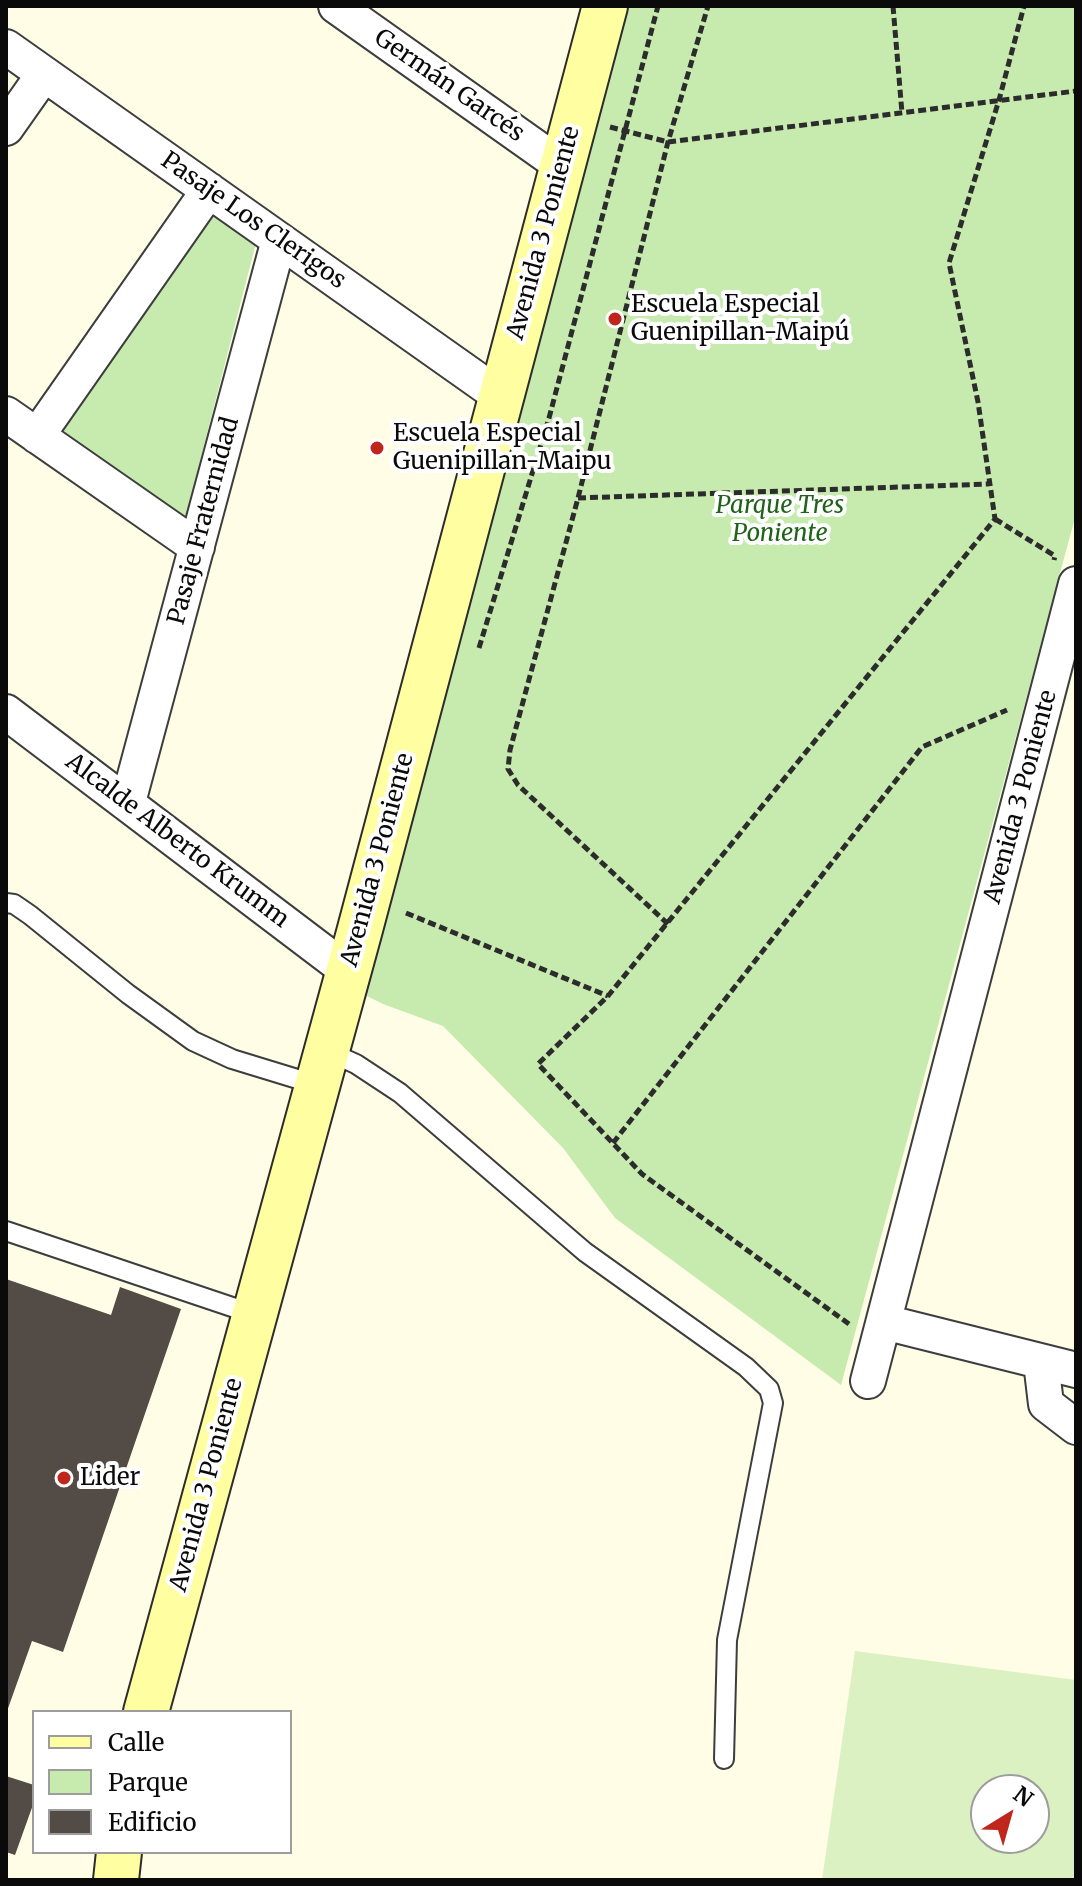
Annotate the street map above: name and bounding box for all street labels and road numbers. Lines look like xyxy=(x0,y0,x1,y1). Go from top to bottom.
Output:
street label: Germán Garcés xyxy=(368,24,530,148)
street label: Avenida 3 Poniente xyxy=(502,123,586,343)
street label: Pasaje Los Clerigos xyxy=(155,146,351,296)
street label: Pasaje Fraternidad xyxy=(162,414,246,628)
street label: Avenida 3 Poniente xyxy=(979,687,1063,907)
street label: Alcalde Alberto Krumm xyxy=(60,748,294,934)
street label: Avenida 3 Poniente xyxy=(336,750,420,970)
street label: Avenida 3 Poniente xyxy=(165,1375,249,1595)

